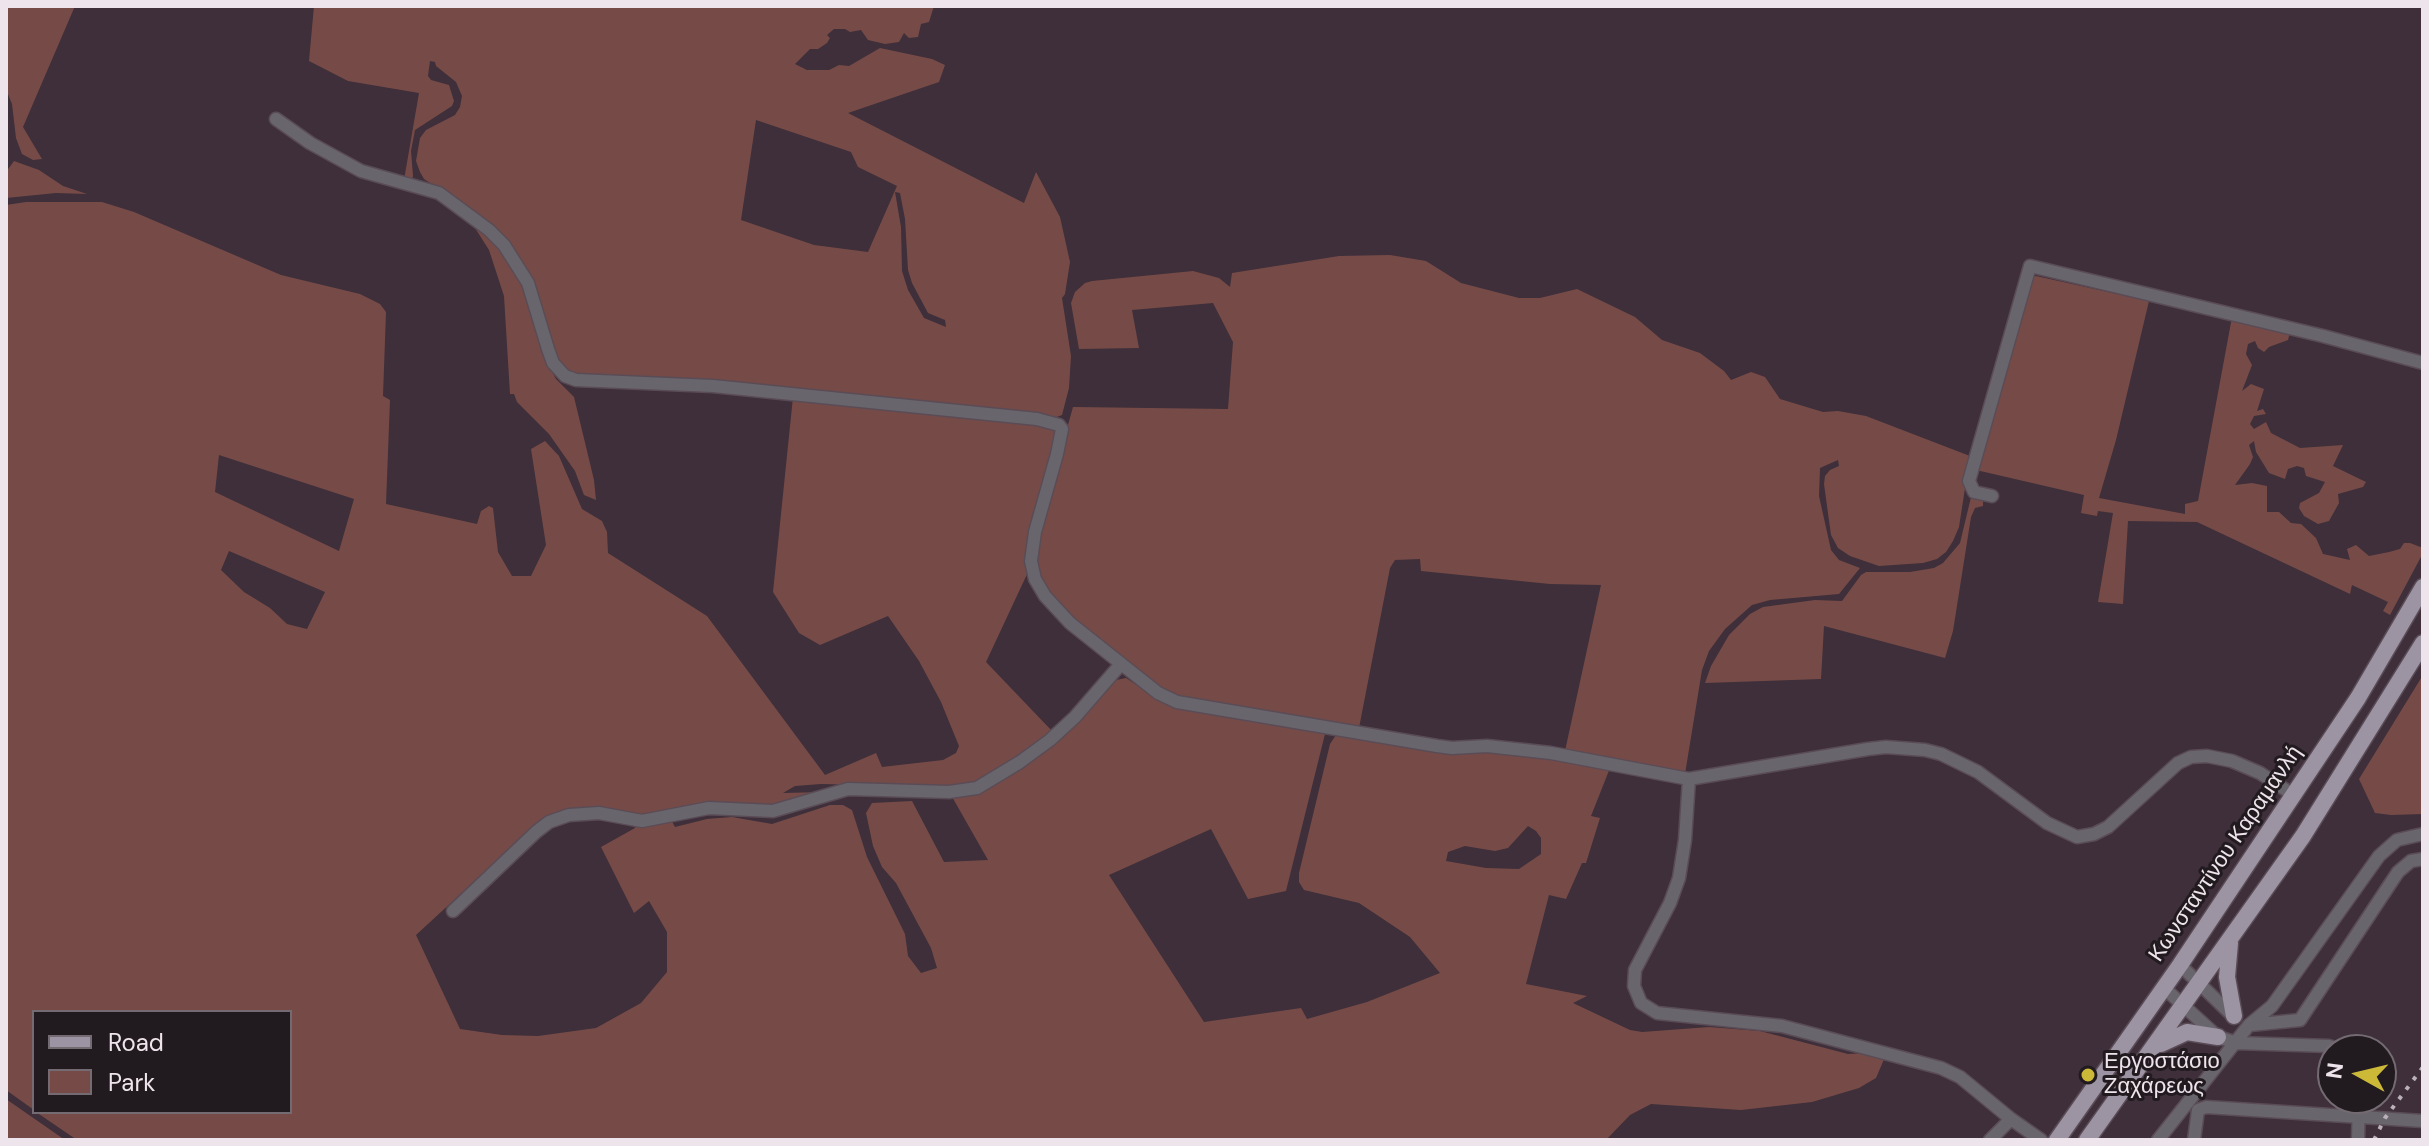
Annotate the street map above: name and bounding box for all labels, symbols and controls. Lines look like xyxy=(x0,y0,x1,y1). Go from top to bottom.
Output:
street label: Κωνσταντίνου Καραμανλή xyxy=(2144,741,2308,967)
legend xyxy=(32,1010,292,1114)
text: Road xyxy=(108,1027,164,1058)
north arrow xyxy=(2317,1034,2397,1114)
place label: Εργοστάσιο Ζαχάρεως xyxy=(2104,1049,2220,1100)
text: N xyxy=(2319,1061,2350,1081)
marker: Εργοστάσιο Ζαχάρεως xyxy=(2079,1066,2097,1084)
text: Park xyxy=(108,1067,155,1098)

